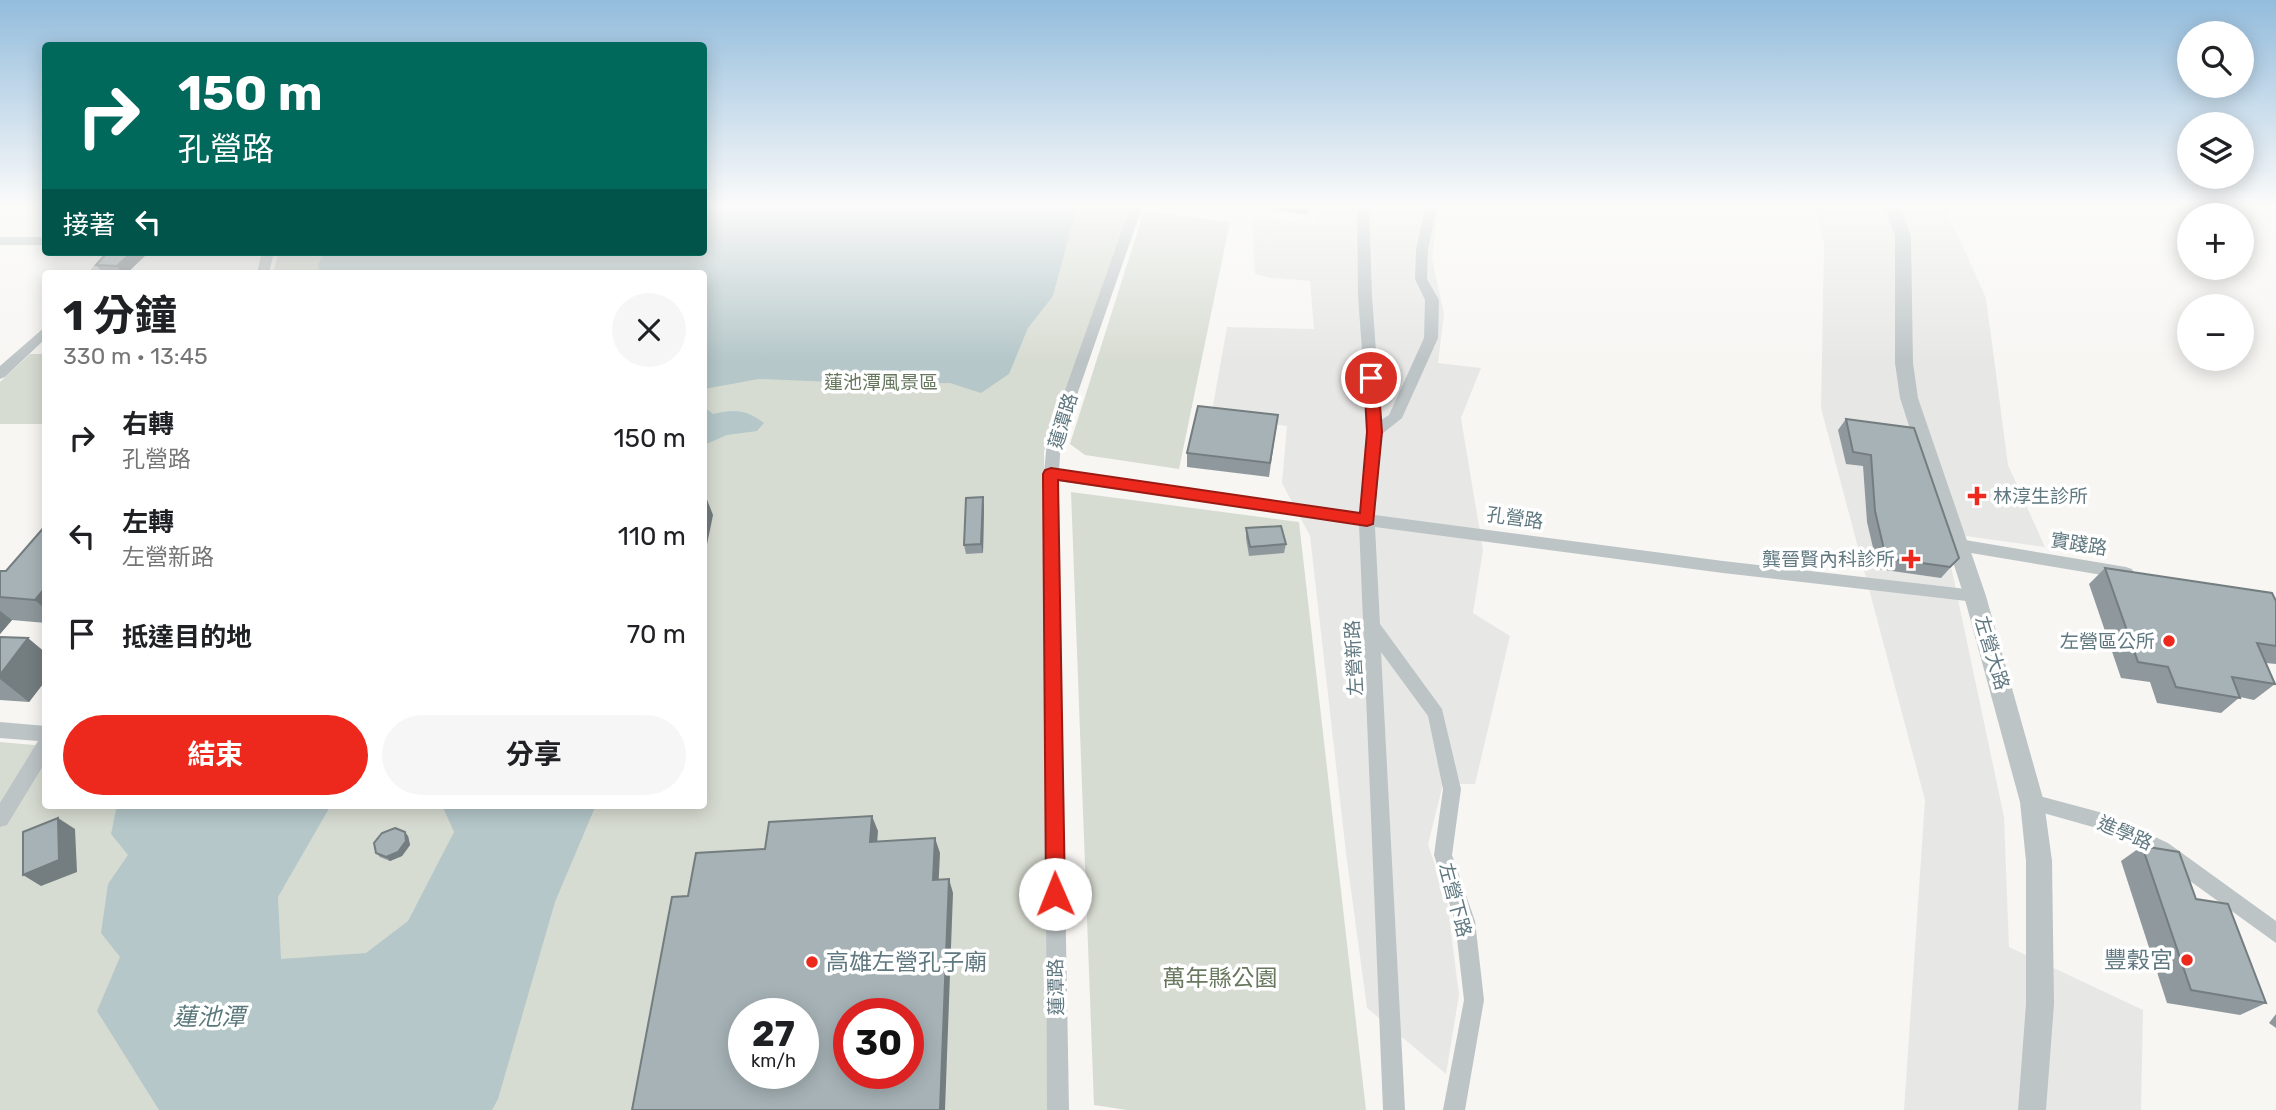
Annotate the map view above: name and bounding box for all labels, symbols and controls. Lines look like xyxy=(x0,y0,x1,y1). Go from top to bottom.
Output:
map controls xyxy=(2177,21,2254,371)
button: search xyxy=(2177,21,2254,98)
text: 150 m xyxy=(178,64,323,122)
icon: right xyxy=(63,70,154,161)
button: layers xyxy=(2177,112,2254,189)
text: 孔營路 xyxy=(178,130,274,168)
icon: left xyxy=(129,203,167,241)
button: + xyxy=(2177,203,2254,280)
text: 接著 xyxy=(63,210,115,241)
text: 1 分鐘 xyxy=(63,291,177,341)
button: close xyxy=(612,293,686,367)
button: − xyxy=(2177,294,2254,371)
text: 330 m · 13:45 xyxy=(63,342,208,370)
pin xyxy=(1341,348,1401,408)
icon: arrive xyxy=(1352,359,1390,397)
park label: 蓮池潭風景區 xyxy=(824,371,938,394)
street label: 蓮潭路 xyxy=(1044,390,1082,452)
text: 右轉 xyxy=(122,409,174,440)
icon: right xyxy=(63,419,101,457)
text: 150 m xyxy=(613,423,686,454)
text: 孔營路 xyxy=(122,445,191,473)
place label: 林淳生診所 xyxy=(1993,485,2088,508)
marker: 林淳生診所 xyxy=(1967,486,1987,506)
street label: 孔營路 xyxy=(1485,503,1545,533)
text: 左轉 xyxy=(122,507,174,538)
icon: left xyxy=(63,517,101,555)
text: 110 m xyxy=(618,521,686,552)
street label: 實踐路 xyxy=(2049,528,2109,560)
text: 左營新路 xyxy=(122,543,214,571)
place label: 龔晉賢內科診所 xyxy=(1762,548,1895,571)
marker: 龔晉賢內科診所 xyxy=(1901,549,1921,569)
street label: 左營大路 xyxy=(1970,613,2014,693)
icon: arrive xyxy=(63,615,101,653)
text: 70 m xyxy=(627,619,686,650)
street label: 左營新路 xyxy=(1341,619,1367,697)
text: 抵達目的地 xyxy=(122,622,252,653)
place label: 左營區公所 xyxy=(2060,630,2155,653)
marker: 左營區公所 xyxy=(2161,633,2177,649)
button: 結束 xyxy=(63,715,368,795)
button: 分享 xyxy=(382,715,686,795)
street label: 進學路 xyxy=(2094,811,2156,855)
position arrow xyxy=(1018,857,1092,931)
street label: 左營下路 xyxy=(1434,860,1476,940)
place label: 豐穀宮 xyxy=(2104,946,2173,974)
place label: 高雄左營孔子廟 xyxy=(826,948,987,976)
marker: 豐穀宮 xyxy=(2179,952,2195,968)
marker: 高雄左營孔子廟 xyxy=(804,954,820,970)
street label: 蓮潭路 xyxy=(1044,958,1068,1016)
park label: 萬年縣公園 xyxy=(1163,964,1278,992)
speed limit sign: 30 xyxy=(833,998,924,1089)
water label: 蓮池潭 xyxy=(173,1003,249,1031)
text: 27 xyxy=(752,1013,795,1055)
text: km/h xyxy=(751,1050,796,1072)

